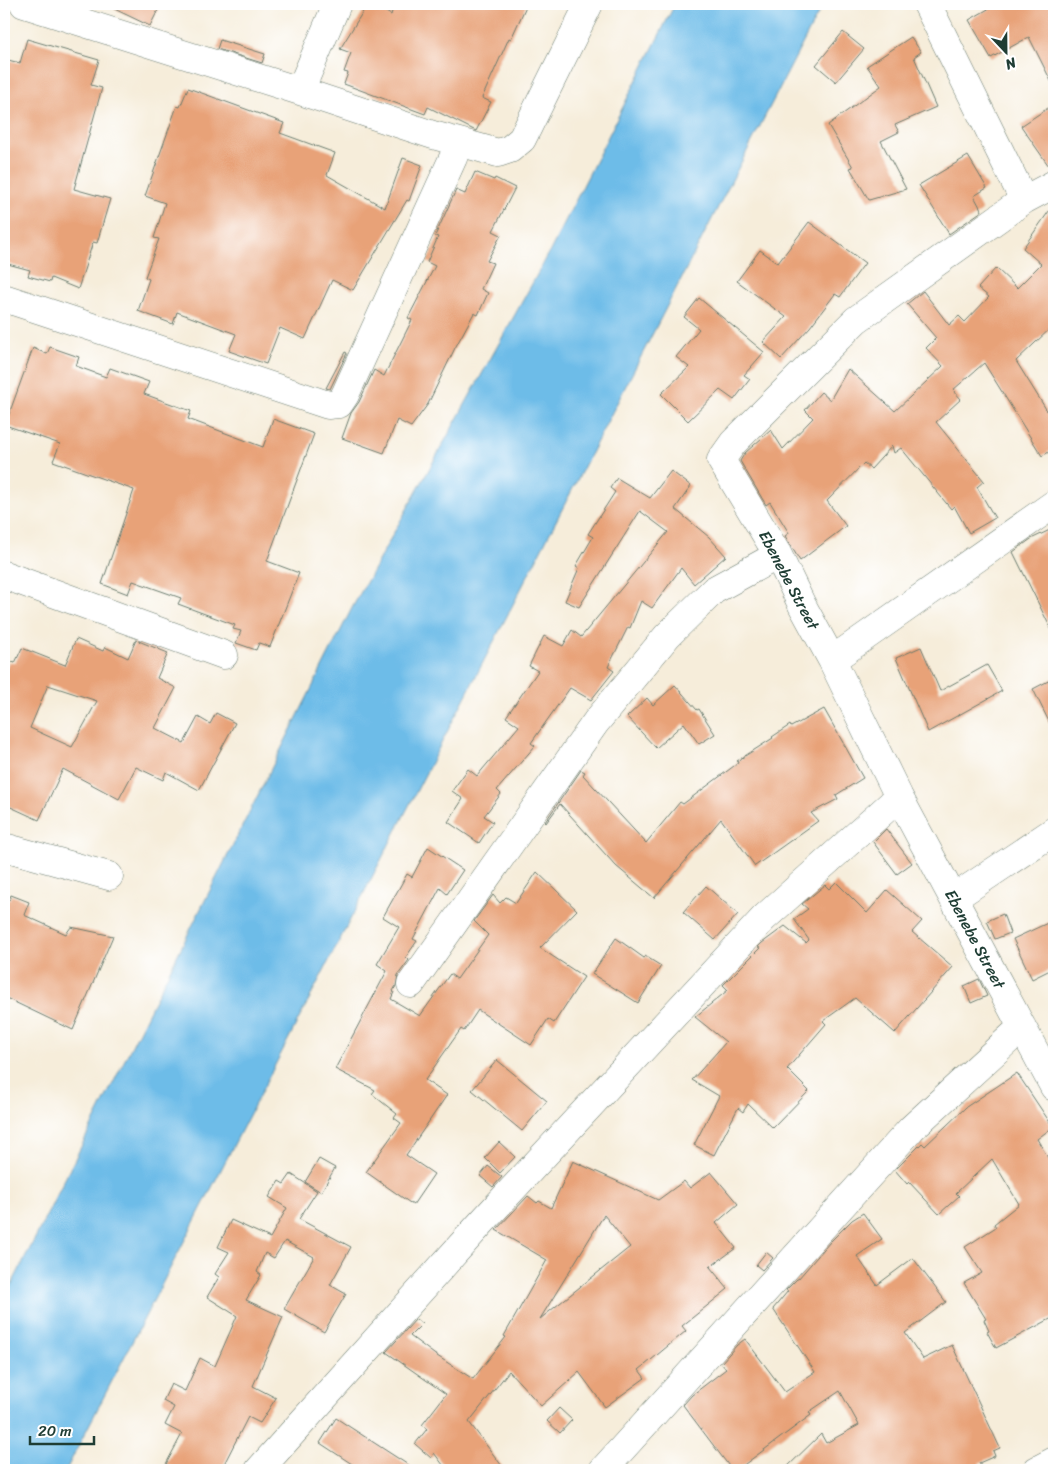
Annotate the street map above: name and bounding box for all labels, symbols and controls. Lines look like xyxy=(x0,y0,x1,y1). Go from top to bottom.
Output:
north arrow xyxy=(980,28,1030,78)
text: N xyxy=(1001,50,1021,77)
street label: Ebenebe Street xyxy=(750,525,828,636)
street label: Ebenebe Street xyxy=(936,884,1014,995)
scale bar xyxy=(30,1414,94,1446)
text: 20 m xyxy=(38,1418,72,1444)

